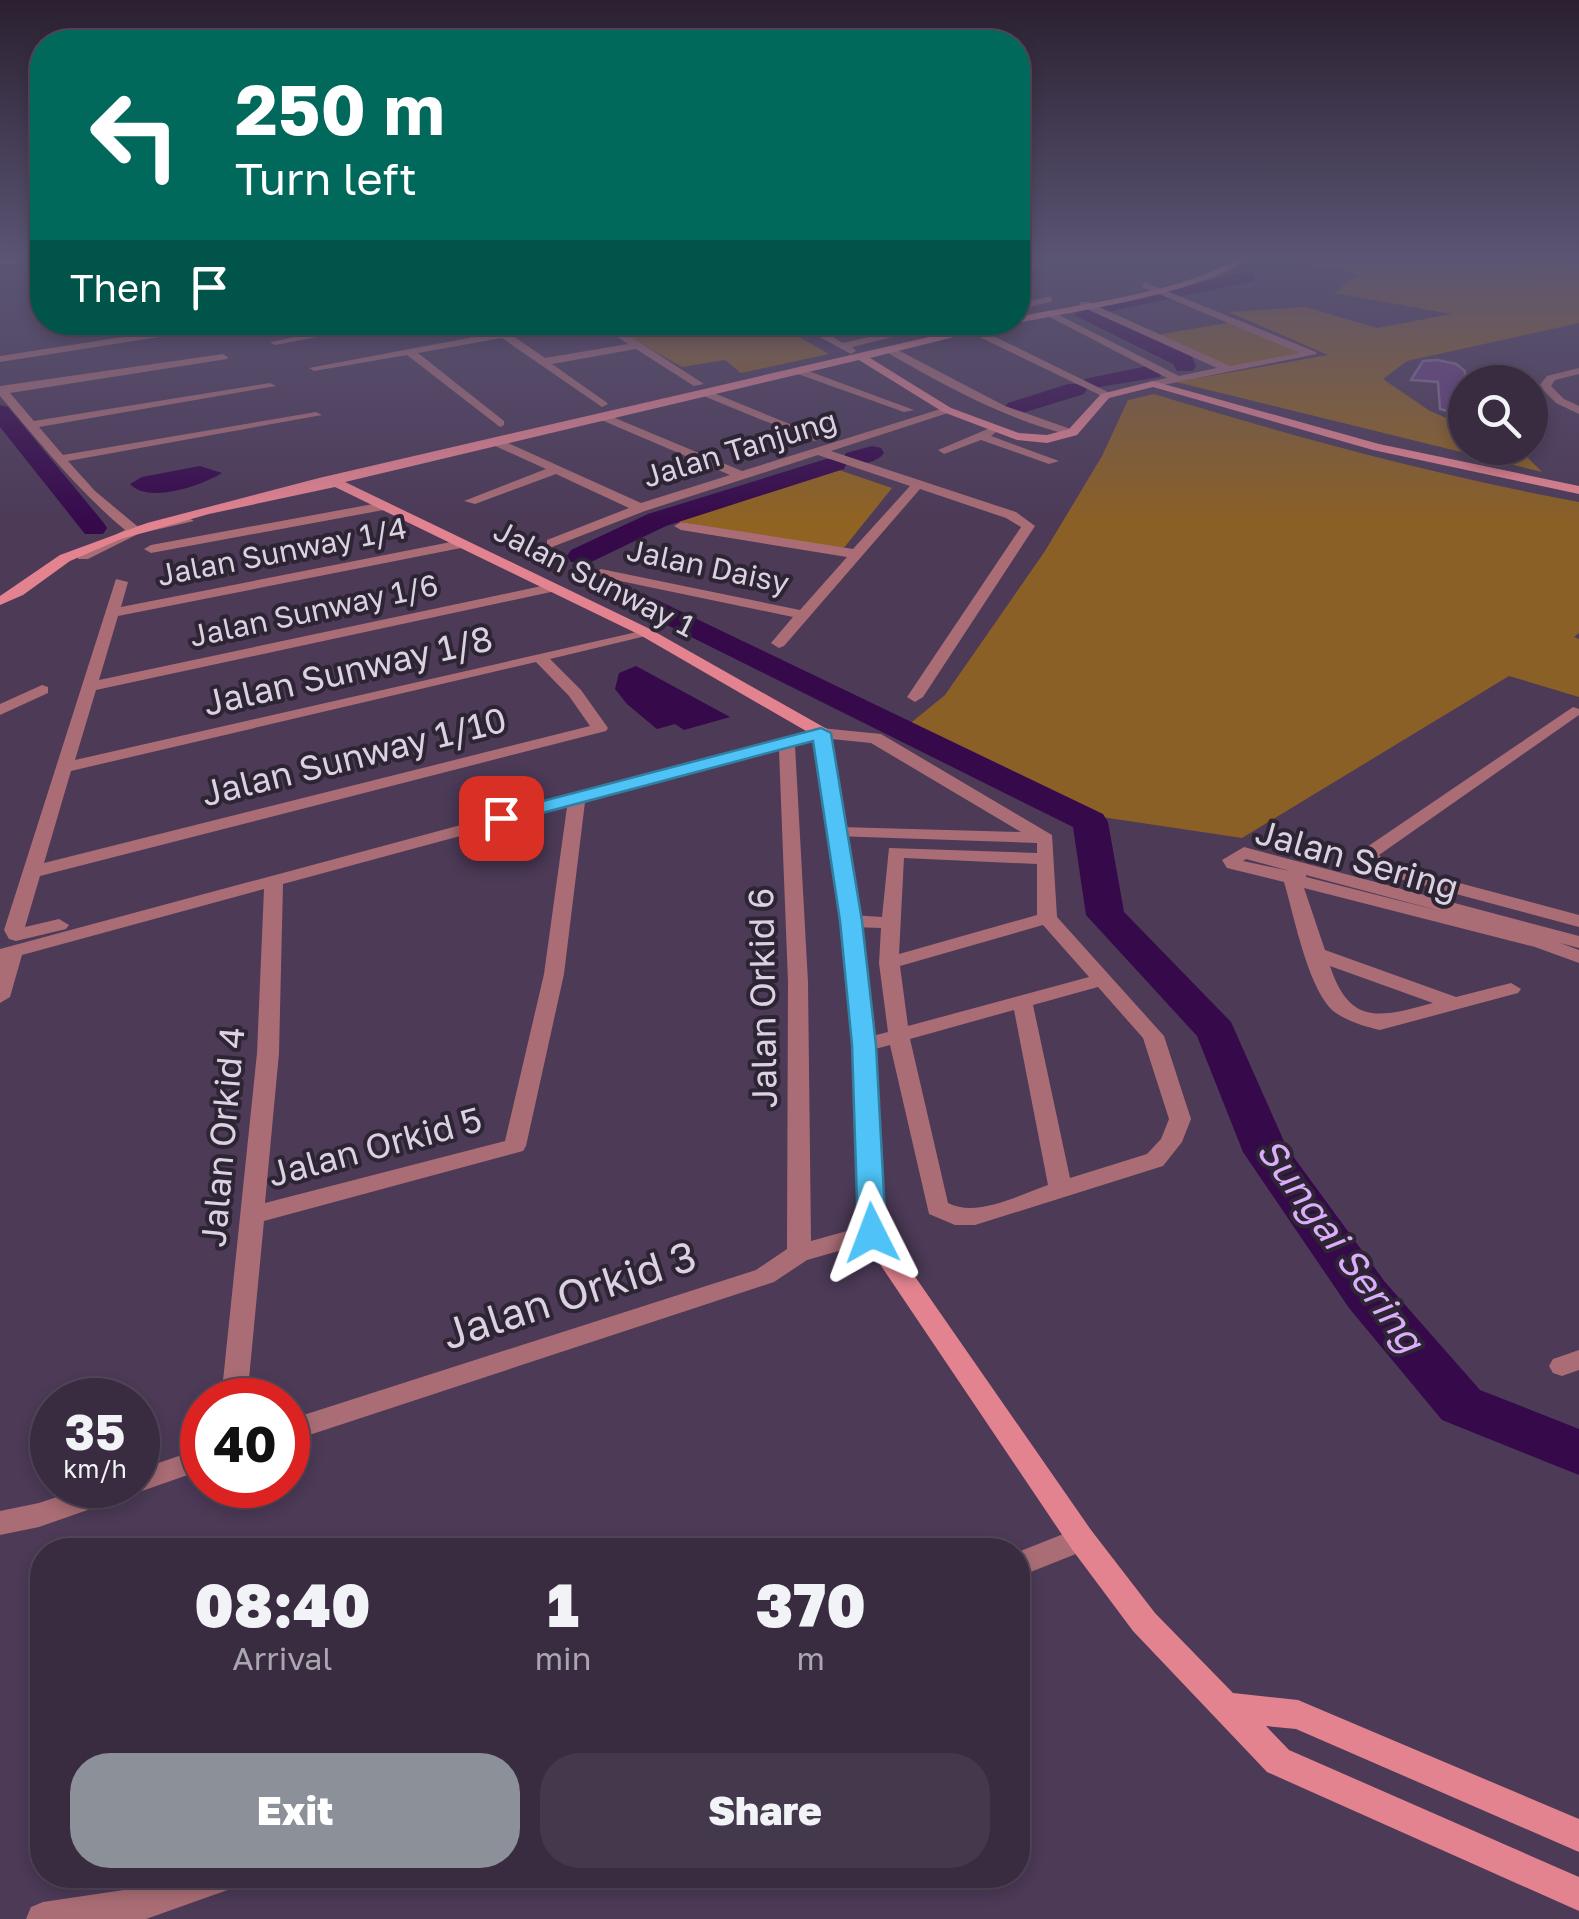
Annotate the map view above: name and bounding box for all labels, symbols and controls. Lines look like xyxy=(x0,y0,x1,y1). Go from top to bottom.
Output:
text: 250 m xyxy=(235,66,445,150)
icon: left xyxy=(70,70,200,200)
text: Turn left xyxy=(235,151,417,205)
icon: arrive xyxy=(182,260,237,315)
text: Then xyxy=(70,265,162,310)
map controls xyxy=(1448,365,1548,465)
button: search xyxy=(1448,365,1548,465)
street label: Jalan Tanjung xyxy=(639,402,841,495)
street label: Jalan Sunway 1/4 xyxy=(154,509,410,593)
street label: Jalan Sunway 1 xyxy=(488,512,701,644)
street label: Jalan Daisy xyxy=(624,531,793,601)
street label: Jalan Sunway 1/6 xyxy=(186,566,441,654)
street label: Jalan Sunway 1/8 xyxy=(199,616,496,724)
street label: Jalan Sunway 1/10 xyxy=(197,698,511,814)
pin xyxy=(459,776,544,861)
icon: arrive xyxy=(474,791,529,846)
street label: Jalan Sering xyxy=(1251,810,1464,908)
street label: Jalan Orkid 6 xyxy=(739,887,785,1109)
street label: Jalan Orkid 4 xyxy=(191,1025,253,1249)
street label: Jalan Orkid 5 xyxy=(263,1097,486,1195)
water label: Sungai Sering xyxy=(1249,1128,1435,1362)
position arrow xyxy=(820,1181,924,1285)
street label: Jalan Orkid 3 xyxy=(435,1229,702,1359)
speed limit sign: 40 xyxy=(180,1378,310,1508)
text: 35 xyxy=(64,1401,125,1461)
text: km/h xyxy=(63,1453,127,1484)
text: 08:40 xyxy=(194,1568,371,1640)
text: 1 xyxy=(547,1568,579,1640)
text: 370 xyxy=(756,1568,866,1640)
text: Arrival xyxy=(232,1639,333,1677)
text: min xyxy=(535,1639,591,1677)
text: m xyxy=(797,1639,825,1677)
button: Exit xyxy=(70,1753,520,1868)
button: Share xyxy=(540,1753,990,1868)

